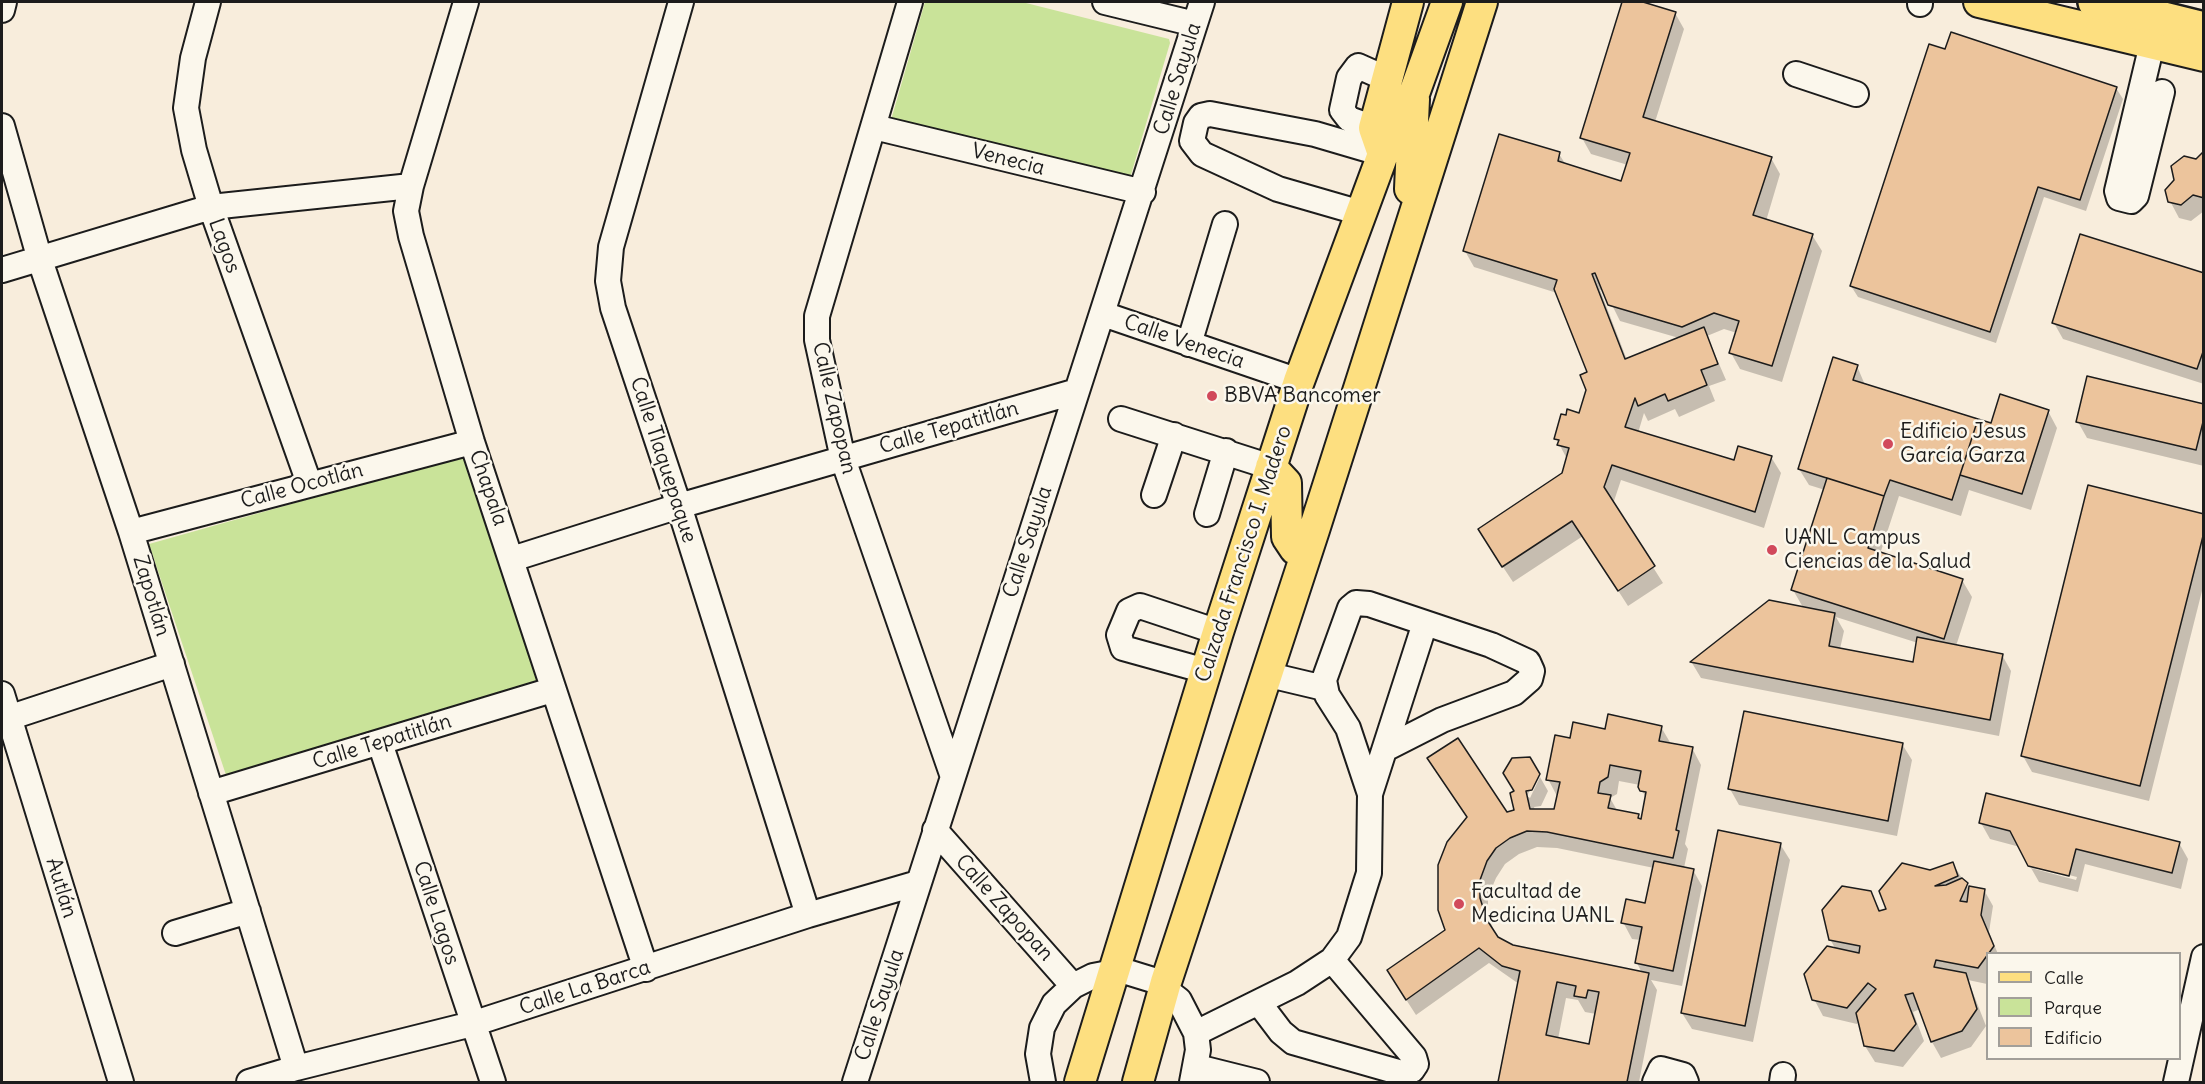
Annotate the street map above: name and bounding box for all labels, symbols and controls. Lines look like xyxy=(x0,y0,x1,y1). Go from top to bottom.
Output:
street label: Calle Sayula xyxy=(1149,20,1207,138)
street label: Venecia xyxy=(969,139,1047,181)
street label: Lagos xyxy=(203,215,245,277)
street label: Calle Venecia xyxy=(1120,310,1248,374)
street label: Calle Zapopan xyxy=(807,339,861,477)
street label: Calle Tlaquepaque xyxy=(624,374,702,546)
place label: BBVA Bancomer xyxy=(1224,383,1381,409)
marker: BBVA Bancomer xyxy=(1205,389,1219,403)
street label: Calle Tepatitlán xyxy=(876,396,1022,460)
place label: Edificio Jesus García Garza xyxy=(1900,419,2026,469)
street label: Calzada Francisco I. Madero xyxy=(1191,423,1297,685)
marker: Edificio Jesus García Garza xyxy=(1881,437,1895,451)
street label: Chapala xyxy=(463,447,513,529)
street label: Calle Ocotlán xyxy=(238,458,366,514)
street label: Calle Sayula xyxy=(998,483,1058,601)
place label: UANL Campus Ciencias de la Salud xyxy=(1784,525,1971,575)
marker: UANL Campus Ciencias de la Salud xyxy=(1765,543,1779,557)
street label: Zapotlán xyxy=(127,553,175,639)
street label: Calle Tepatitlán xyxy=(310,709,454,775)
street label: Calle Zapopan xyxy=(950,849,1058,967)
street label: Autlán xyxy=(40,855,82,921)
street label: Calle Lagos xyxy=(407,858,465,968)
place label: Facultad de Medicina UANL xyxy=(1471,879,1615,929)
marker: Facultad de Medicina UANL xyxy=(1452,897,1466,911)
street label: Calle Sayula xyxy=(850,946,910,1064)
legend xyxy=(1986,952,2181,1060)
street label: Calle La Barca xyxy=(516,955,654,1021)
text: Calle xyxy=(2044,966,2084,989)
text: Parque xyxy=(2044,996,2102,1019)
text: Edificio xyxy=(2044,1026,2102,1049)

